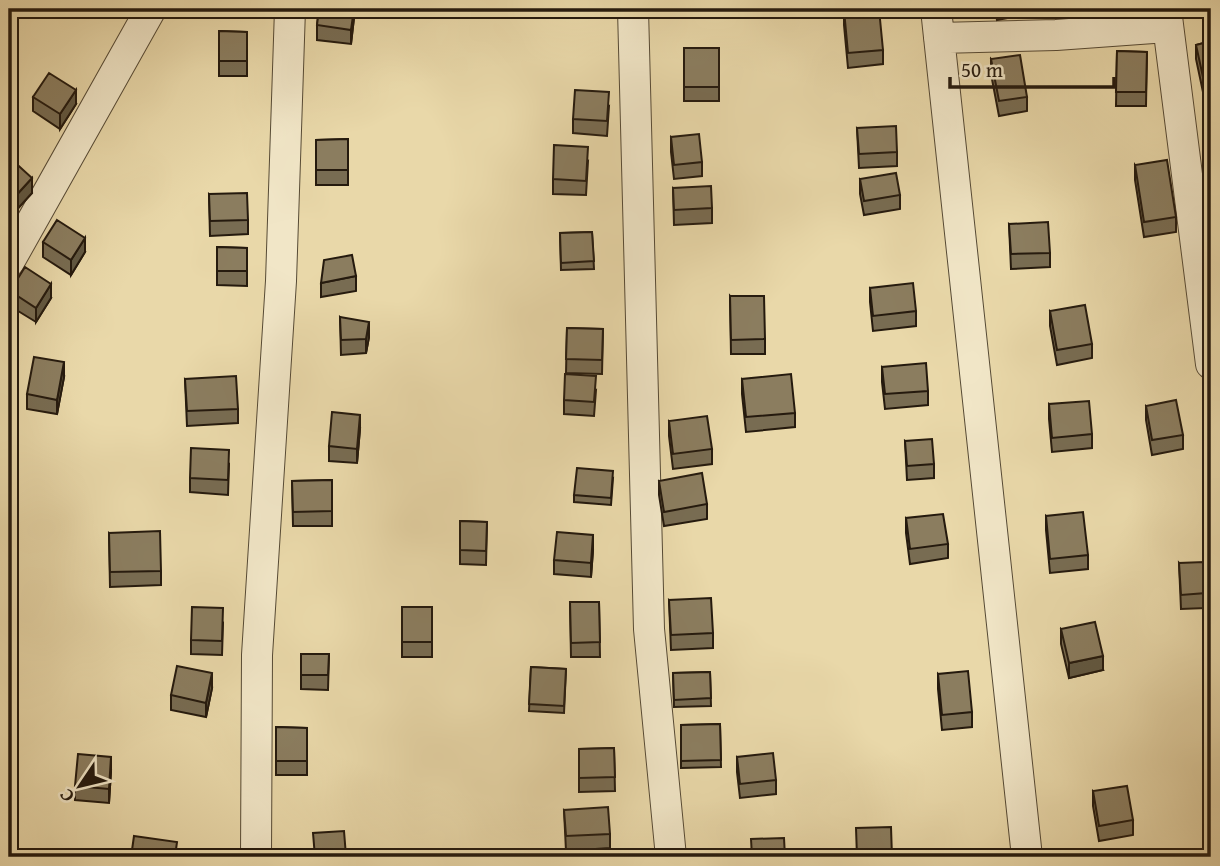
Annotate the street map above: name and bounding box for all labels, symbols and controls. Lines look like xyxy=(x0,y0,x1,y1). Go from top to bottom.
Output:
scale bar xyxy=(950,46,1115,90)
text: 50 m xyxy=(961,54,1003,85)
north arrow xyxy=(46,750,116,820)
text: С xyxy=(51,783,81,808)

